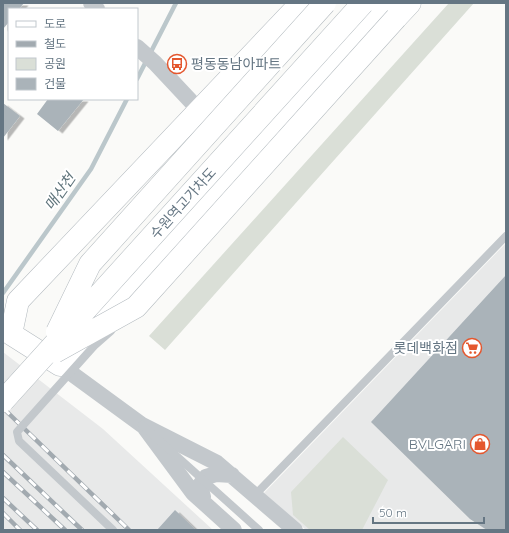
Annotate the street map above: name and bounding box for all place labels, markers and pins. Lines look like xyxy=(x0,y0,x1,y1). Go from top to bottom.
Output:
bus stop icon: 평동동남아파트 xyxy=(166,53,188,75)
place label: 평동동남아파트 xyxy=(191,55,281,73)
supermarket icon: 롯데백화점 xyxy=(461,337,483,359)
place label: 롯데백화점 xyxy=(394,339,458,357)
shop icon: BVLGARI xyxy=(469,433,491,455)
place label: BVLGARI xyxy=(409,435,466,453)

